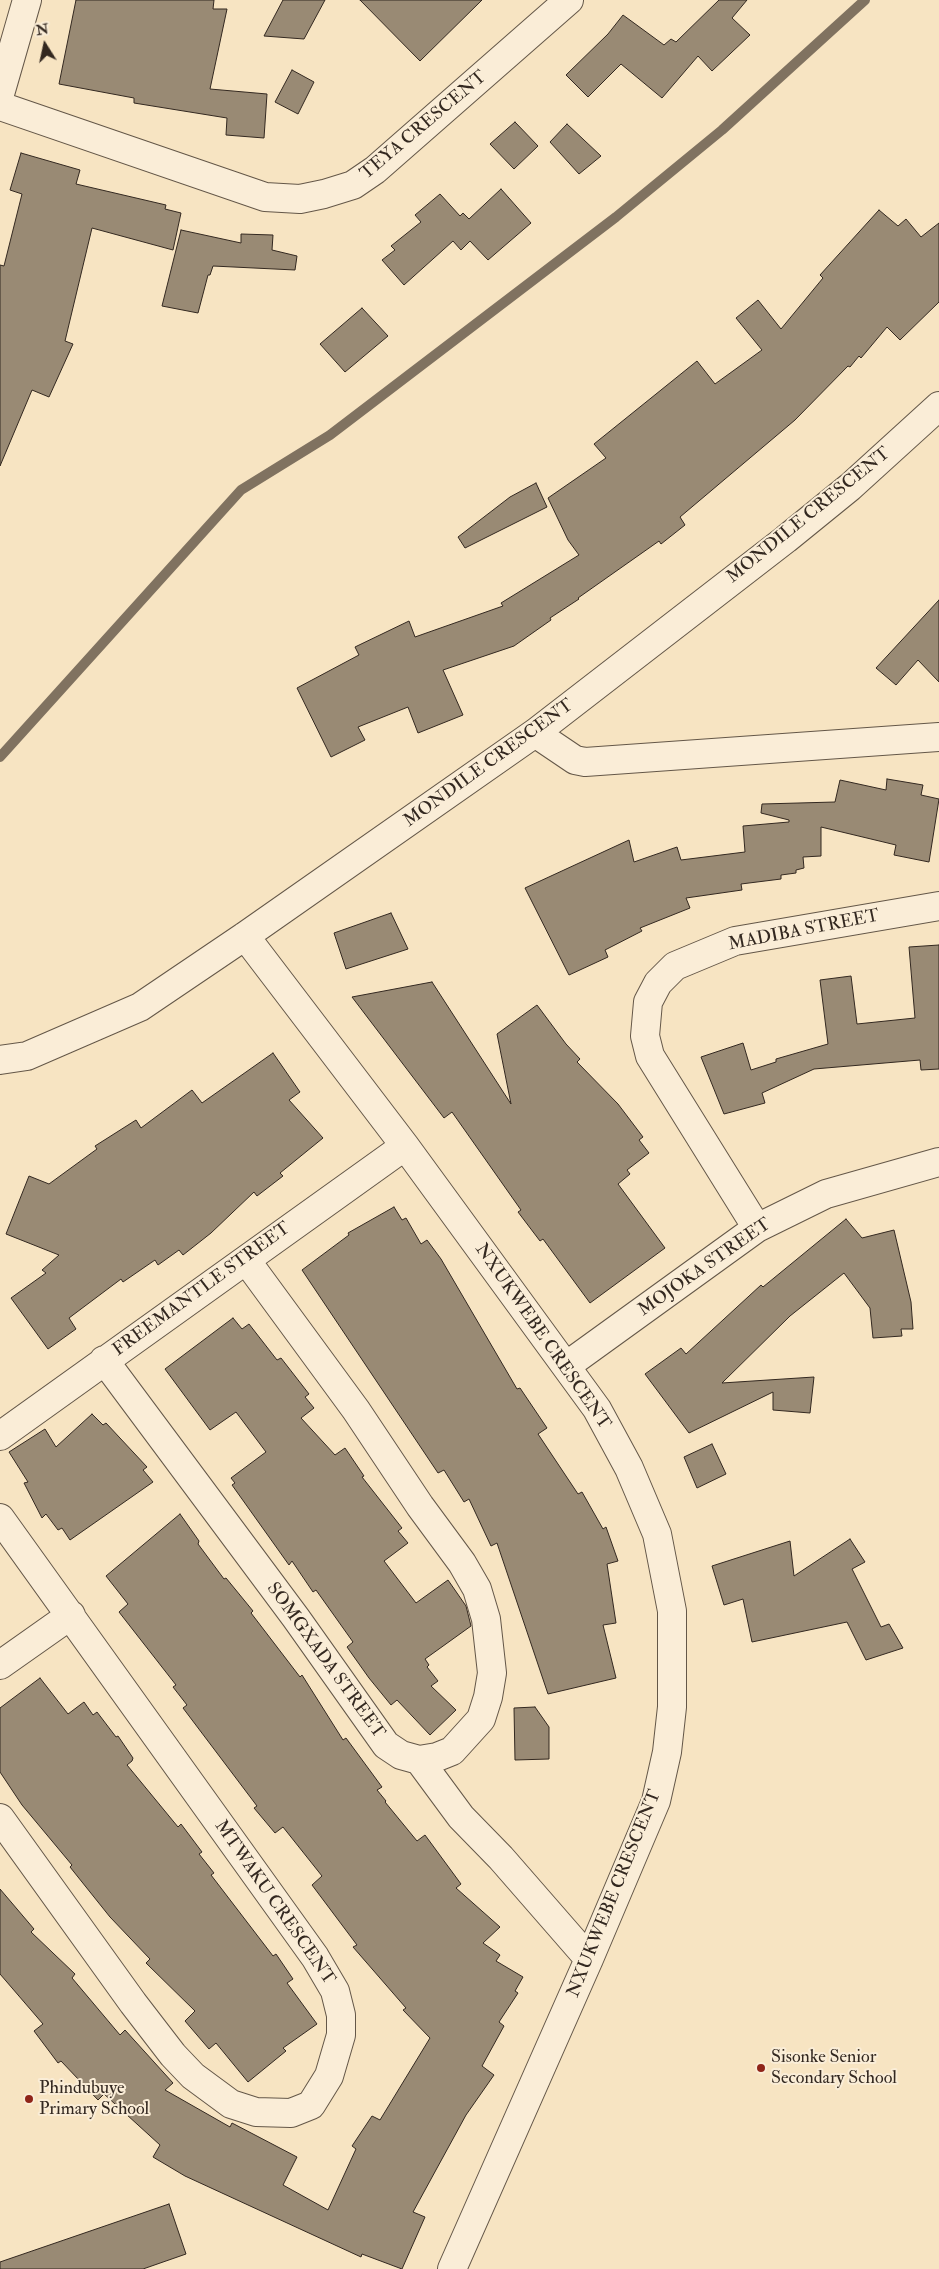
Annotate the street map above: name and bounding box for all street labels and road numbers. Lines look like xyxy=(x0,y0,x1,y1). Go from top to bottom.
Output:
street label: TEYA CRESCENT xyxy=(356,67,492,185)
street label: MONDILE CRESCENT xyxy=(723,443,895,589)
street label: MONDILE CRESCENT xyxy=(400,695,578,833)
street label: MADIBA STREET xyxy=(727,906,881,956)
street label: MOJOKA STREET xyxy=(635,1214,775,1322)
street label: FREEMANTLE STREET xyxy=(109,1218,295,1362)
street label: NXUKWEBE CRESCENT xyxy=(470,1240,614,1434)
street label: SOMGXADA STREET xyxy=(261,1579,389,1743)
street label: NXUKWEBE CRESCENT xyxy=(563,1787,667,2001)
street label: MTWAKU CRESCENT xyxy=(209,1817,339,1989)

